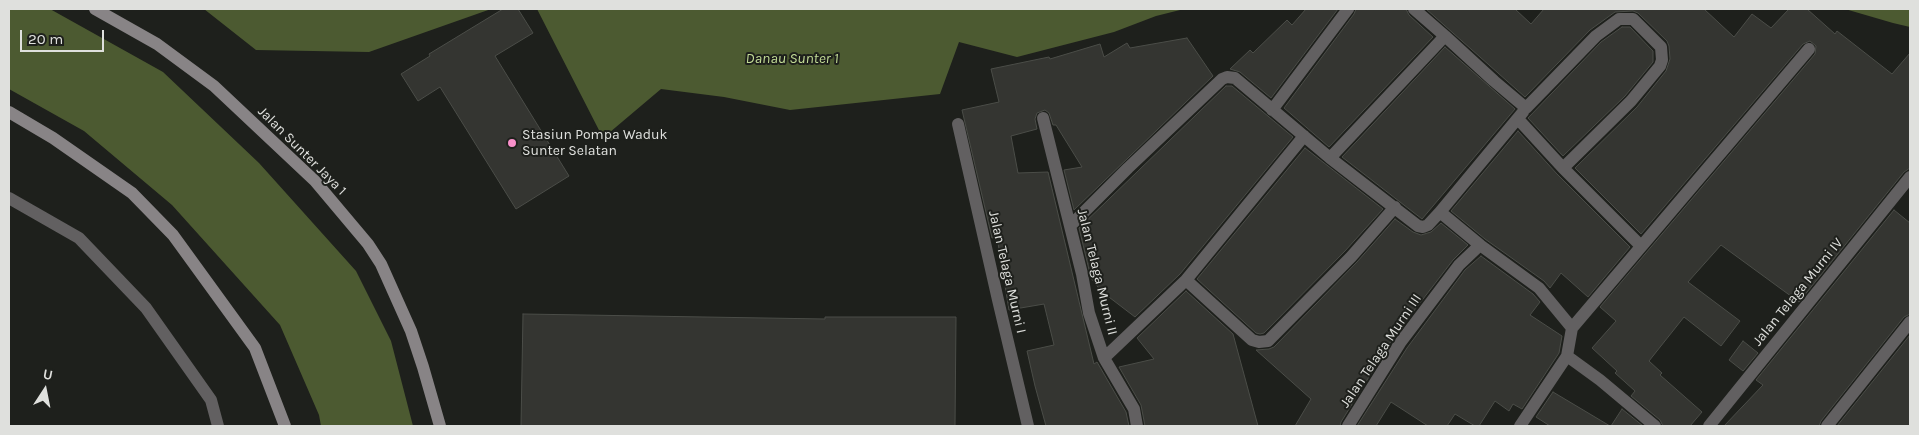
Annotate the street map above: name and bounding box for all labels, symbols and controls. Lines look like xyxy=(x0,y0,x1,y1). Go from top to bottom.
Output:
scale bar xyxy=(22,20,106,52)
text: 20 m xyxy=(28,30,63,48)
water label: Danau Sunter 1 xyxy=(746,50,838,68)
street label: Jalan Sunter Jaya 1 xyxy=(254,103,350,199)
place label: Stasiun Pompa Waduk Sunter Selatan xyxy=(522,127,667,160)
marker: Stasiun Pompa Waduk Sunter Selatan xyxy=(506,137,518,149)
street label: Jalan Telaga Murni II xyxy=(1073,207,1121,337)
street label: Jalan Telaga Murni I xyxy=(985,209,1029,335)
street label: Jalan Telaga Murni IV xyxy=(1749,235,1847,349)
street label: Jalan Telaga Murni III xyxy=(1337,291,1425,411)
north arrow xyxy=(20,365,70,415)
text: U xyxy=(42,366,54,384)

